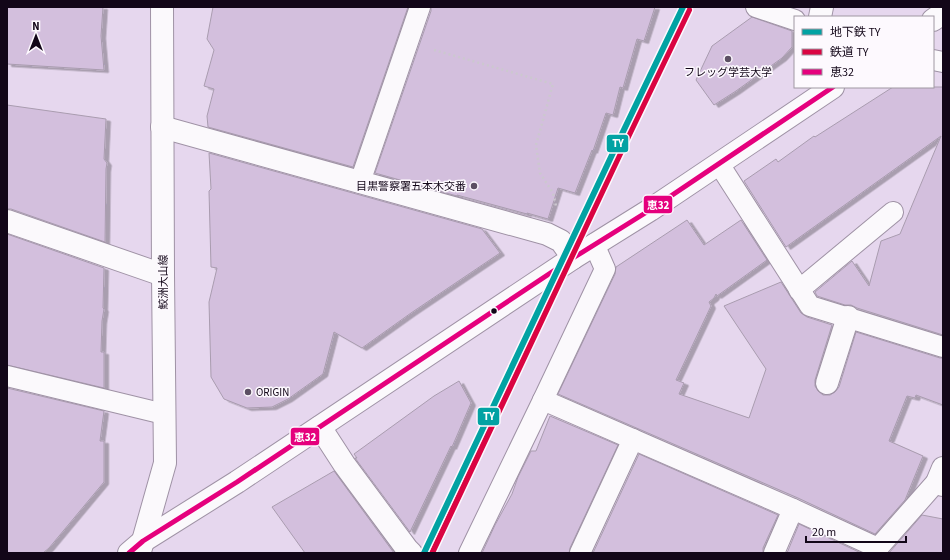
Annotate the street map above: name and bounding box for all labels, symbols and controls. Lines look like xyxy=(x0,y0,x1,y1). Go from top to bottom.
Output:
north arrow xyxy=(16,16,56,56)
legend xyxy=(794,16,934,88)
text: N xyxy=(32,19,40,34)
text: 地下鉄 TY xyxy=(830,24,881,41)
text: 鉄道 TY xyxy=(830,44,869,61)
marker: フレッグ学芸大学 xyxy=(723,54,733,64)
text: 恵32 xyxy=(830,64,854,81)
place label: フレッグ学芸大学 xyxy=(684,65,772,80)
line badge: TY xyxy=(606,134,629,153)
text: TY xyxy=(612,136,624,151)
place label: 目黒警察署五本木交番 xyxy=(356,179,466,194)
marker: 目黒警察署五本木交番 xyxy=(469,181,479,191)
line badge: 恵32 xyxy=(643,195,673,214)
text: 恵32 xyxy=(647,198,669,213)
street label: 鮫洲大山線 xyxy=(156,255,171,310)
unlabelled marker xyxy=(489,306,499,316)
place label: ORIGIN xyxy=(256,385,289,400)
marker: ORIGIN xyxy=(243,387,253,397)
line badge: TY xyxy=(477,407,500,426)
text: TY xyxy=(483,409,495,424)
line badge: 恵32 xyxy=(290,427,320,446)
text: 恵32 xyxy=(294,430,316,445)
scale bar xyxy=(806,518,906,544)
text: 20 m xyxy=(812,524,836,541)

